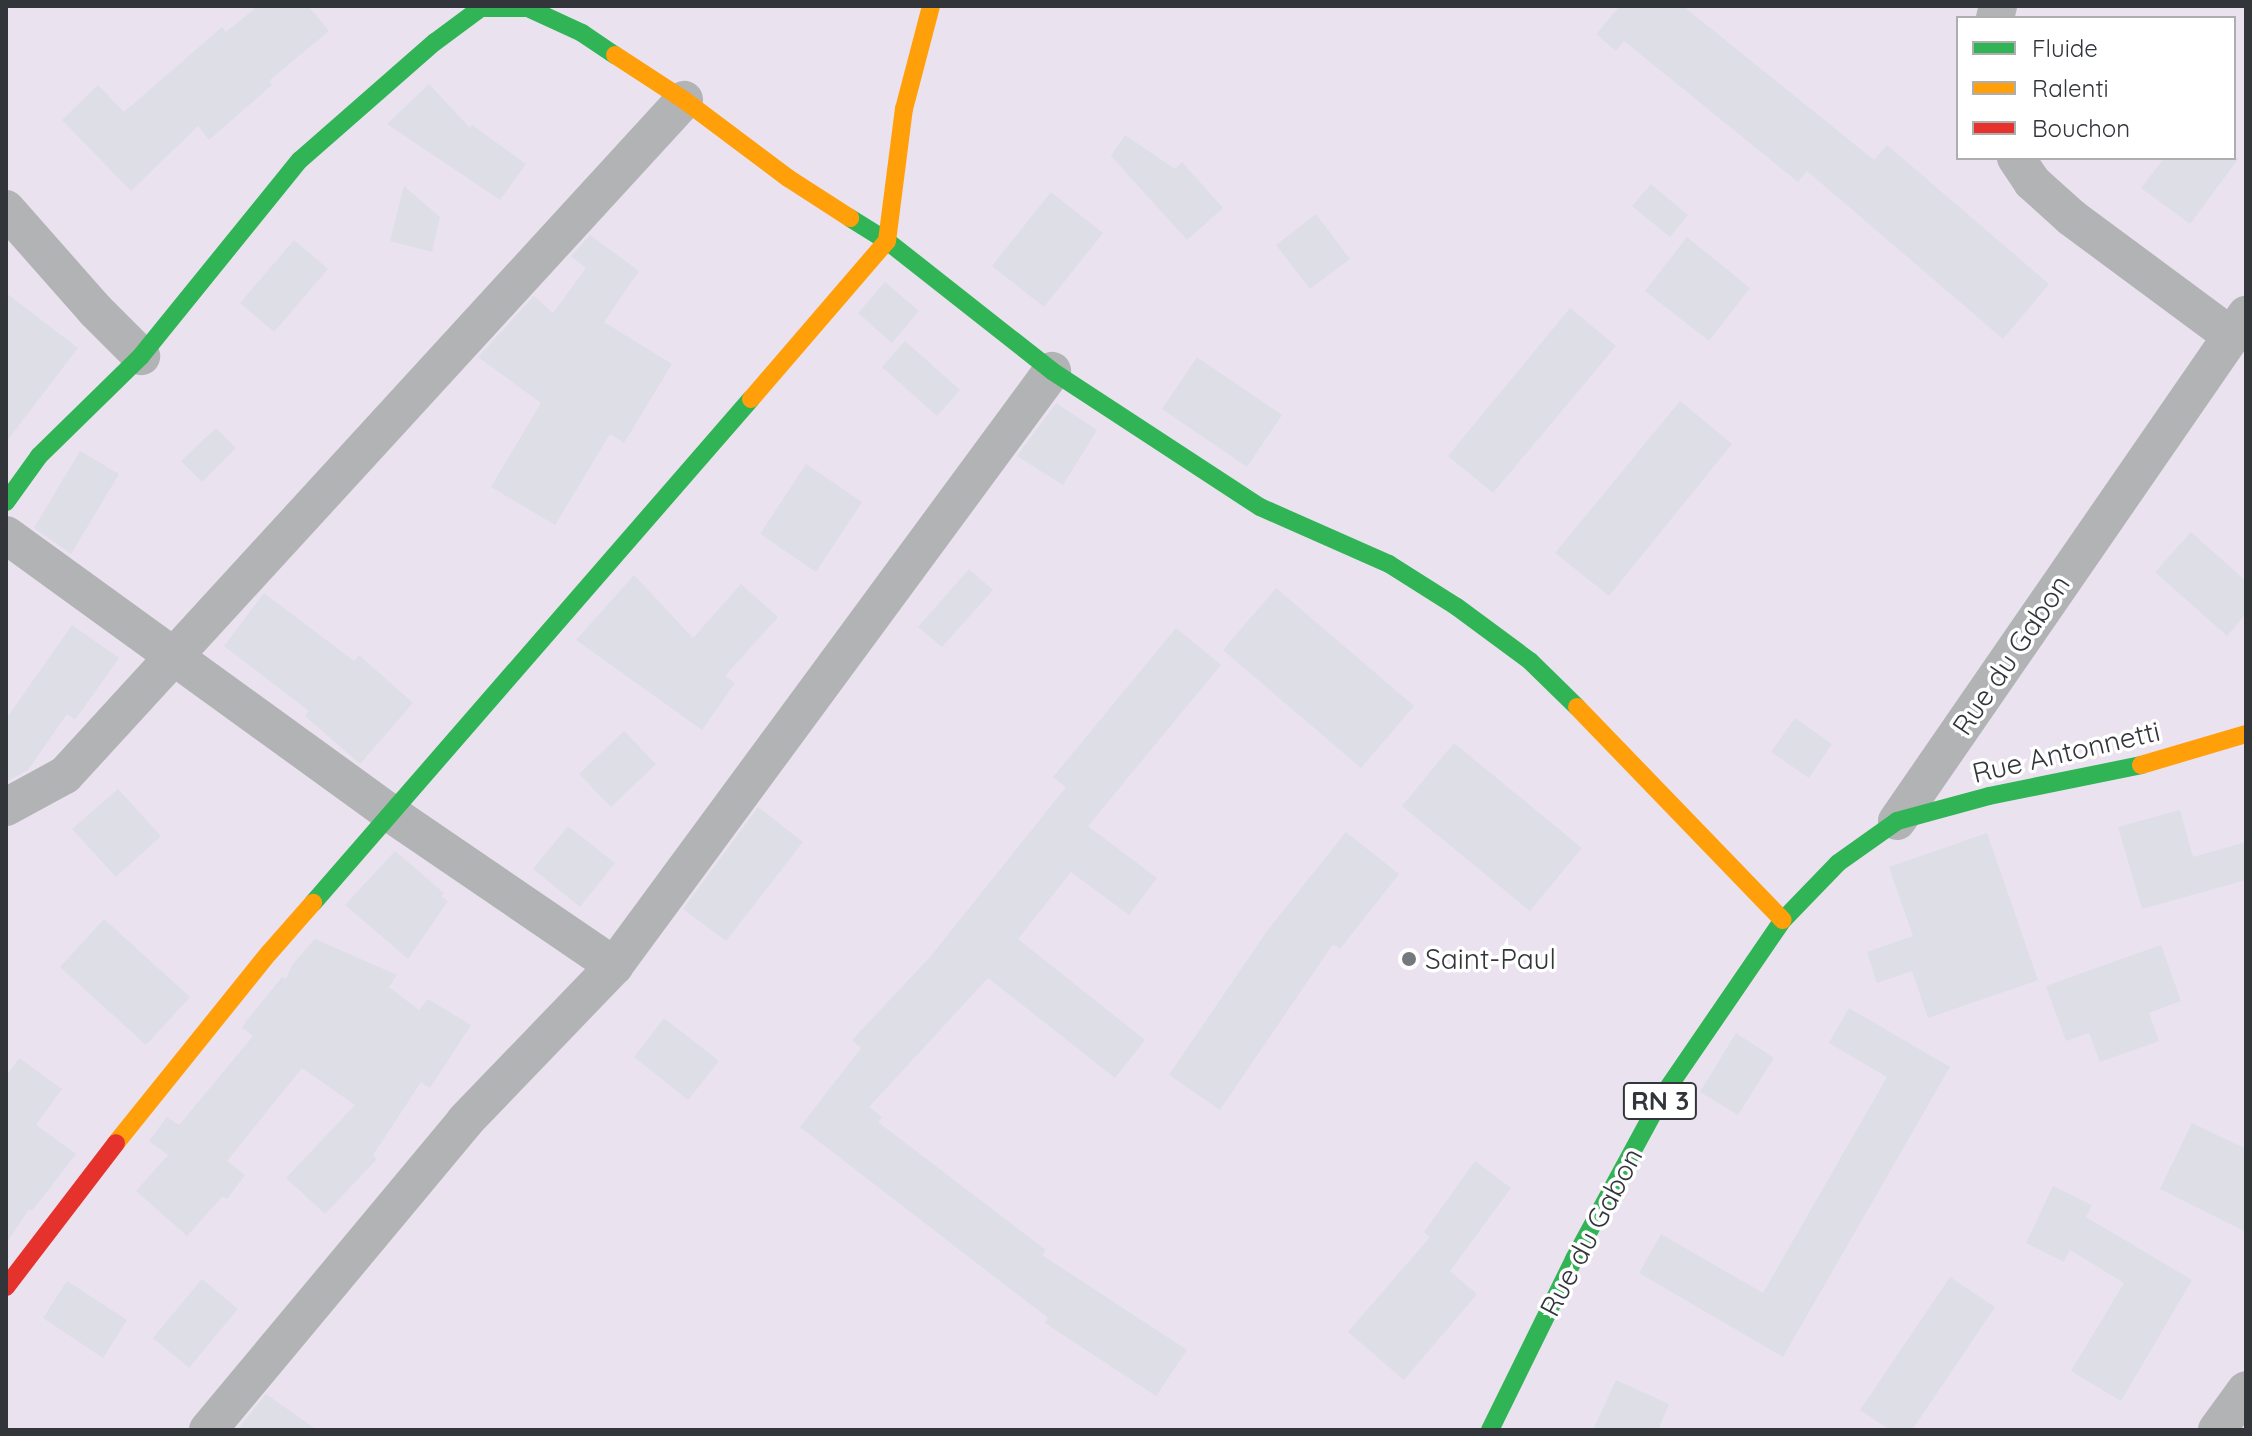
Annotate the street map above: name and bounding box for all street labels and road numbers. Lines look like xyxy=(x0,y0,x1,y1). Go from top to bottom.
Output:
street label: Rue du Gabon xyxy=(1945,569,2077,741)
street label: Rue Antonnetti xyxy=(1969,714,2163,790)
road number: RN 3 xyxy=(1622,1079,1698,1123)
street label: Rue du Gabon xyxy=(1533,1142,1649,1322)

